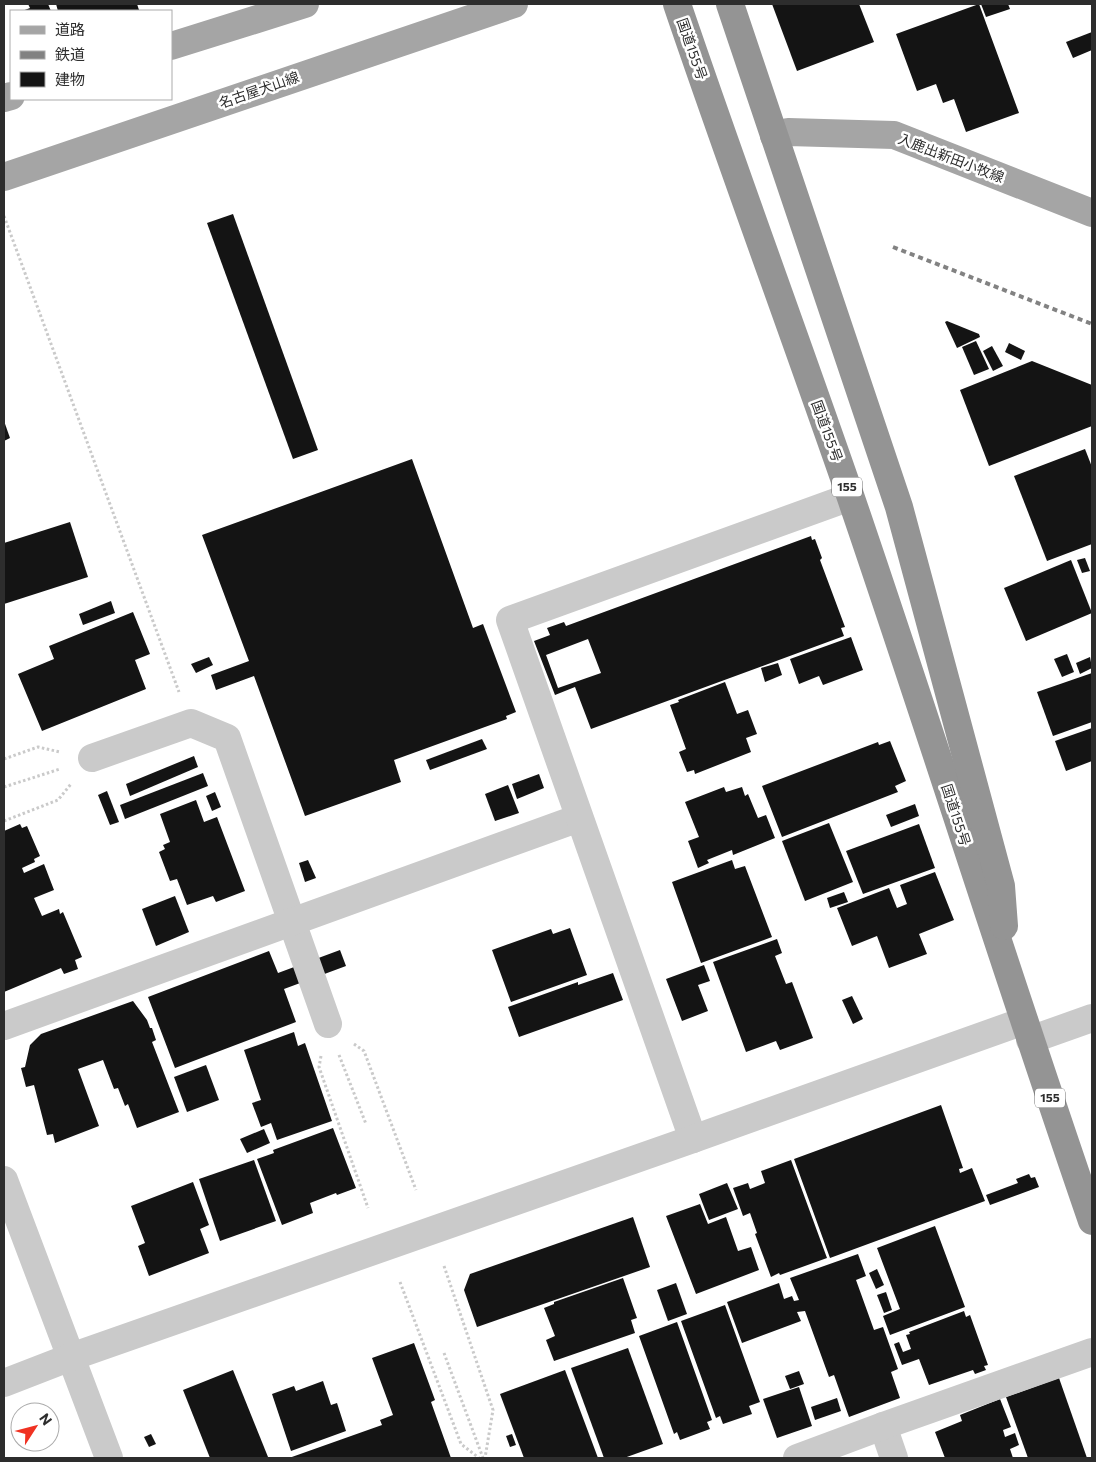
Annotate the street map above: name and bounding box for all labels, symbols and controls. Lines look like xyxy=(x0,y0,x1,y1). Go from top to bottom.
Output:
legend xyxy=(10,10,172,100)
street label: 国道155号 xyxy=(674,16,711,82)
text: 道路 xyxy=(55,20,85,38)
text: 鉄道 xyxy=(55,45,85,63)
street label: 名古屋犬山線 xyxy=(216,68,301,111)
text: 建物 xyxy=(55,70,85,88)
street label: 入鹿出新田小牧線 xyxy=(896,130,1007,186)
street label: 国道155号 xyxy=(809,398,846,464)
road number: 155 xyxy=(832,478,862,497)
street label: 国道155号 xyxy=(938,782,974,848)
road number: 155 xyxy=(1035,1088,1065,1108)
north arrow xyxy=(10,1402,60,1452)
text: N xyxy=(36,1410,56,1428)

